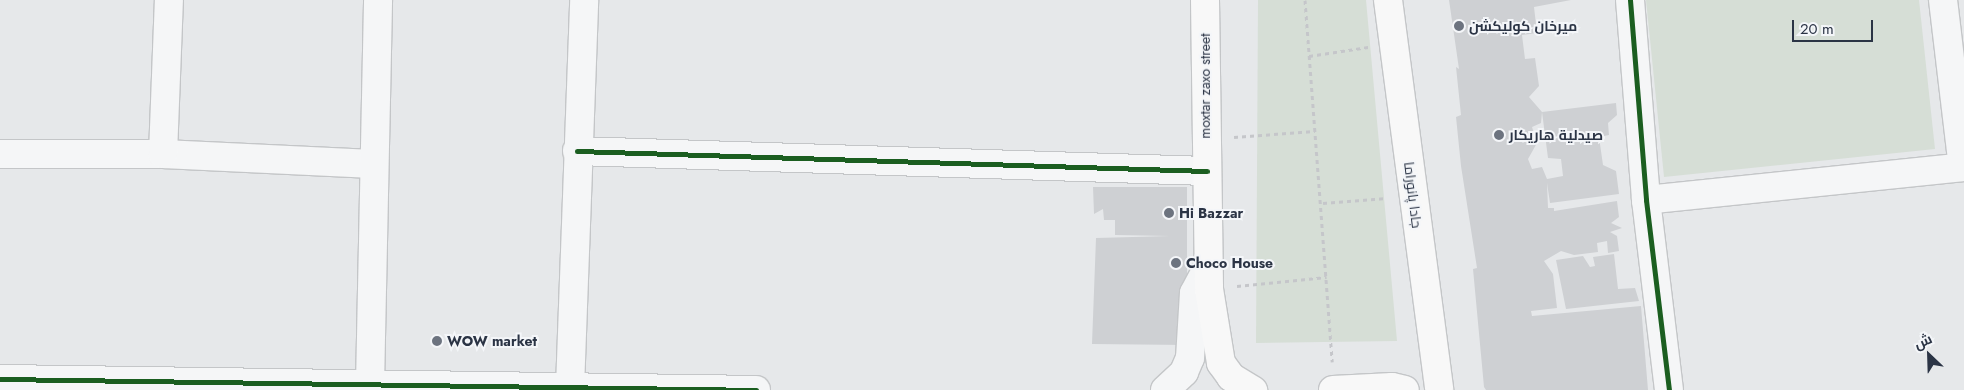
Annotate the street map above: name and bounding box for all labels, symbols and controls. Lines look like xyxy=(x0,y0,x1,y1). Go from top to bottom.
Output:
scale bar xyxy=(1794,10,1875,42)
place label: میرخان کولیکشن xyxy=(1469,18,1577,34)
text: 20 m xyxy=(1800,18,1834,40)
marker: میرخان کولیکشن xyxy=(1453,20,1465,32)
street label: moxtar zaxo street xyxy=(1197,33,1213,139)
place label: صيدلية هاريكار xyxy=(1509,127,1603,143)
marker: صيدلية هاريكار xyxy=(1493,129,1505,141)
street label: جادا پانوراما xyxy=(1401,161,1425,229)
place label: Hi Bazzar xyxy=(1179,205,1243,221)
marker: Hi Bazzar xyxy=(1163,207,1175,219)
place label: Choco House xyxy=(1186,255,1273,271)
marker: Choco House xyxy=(1170,257,1182,269)
text: ش xyxy=(1911,329,1935,354)
north arrow xyxy=(1904,330,1954,380)
place label: WOW market xyxy=(447,333,537,349)
marker: WOW market xyxy=(431,335,443,347)

